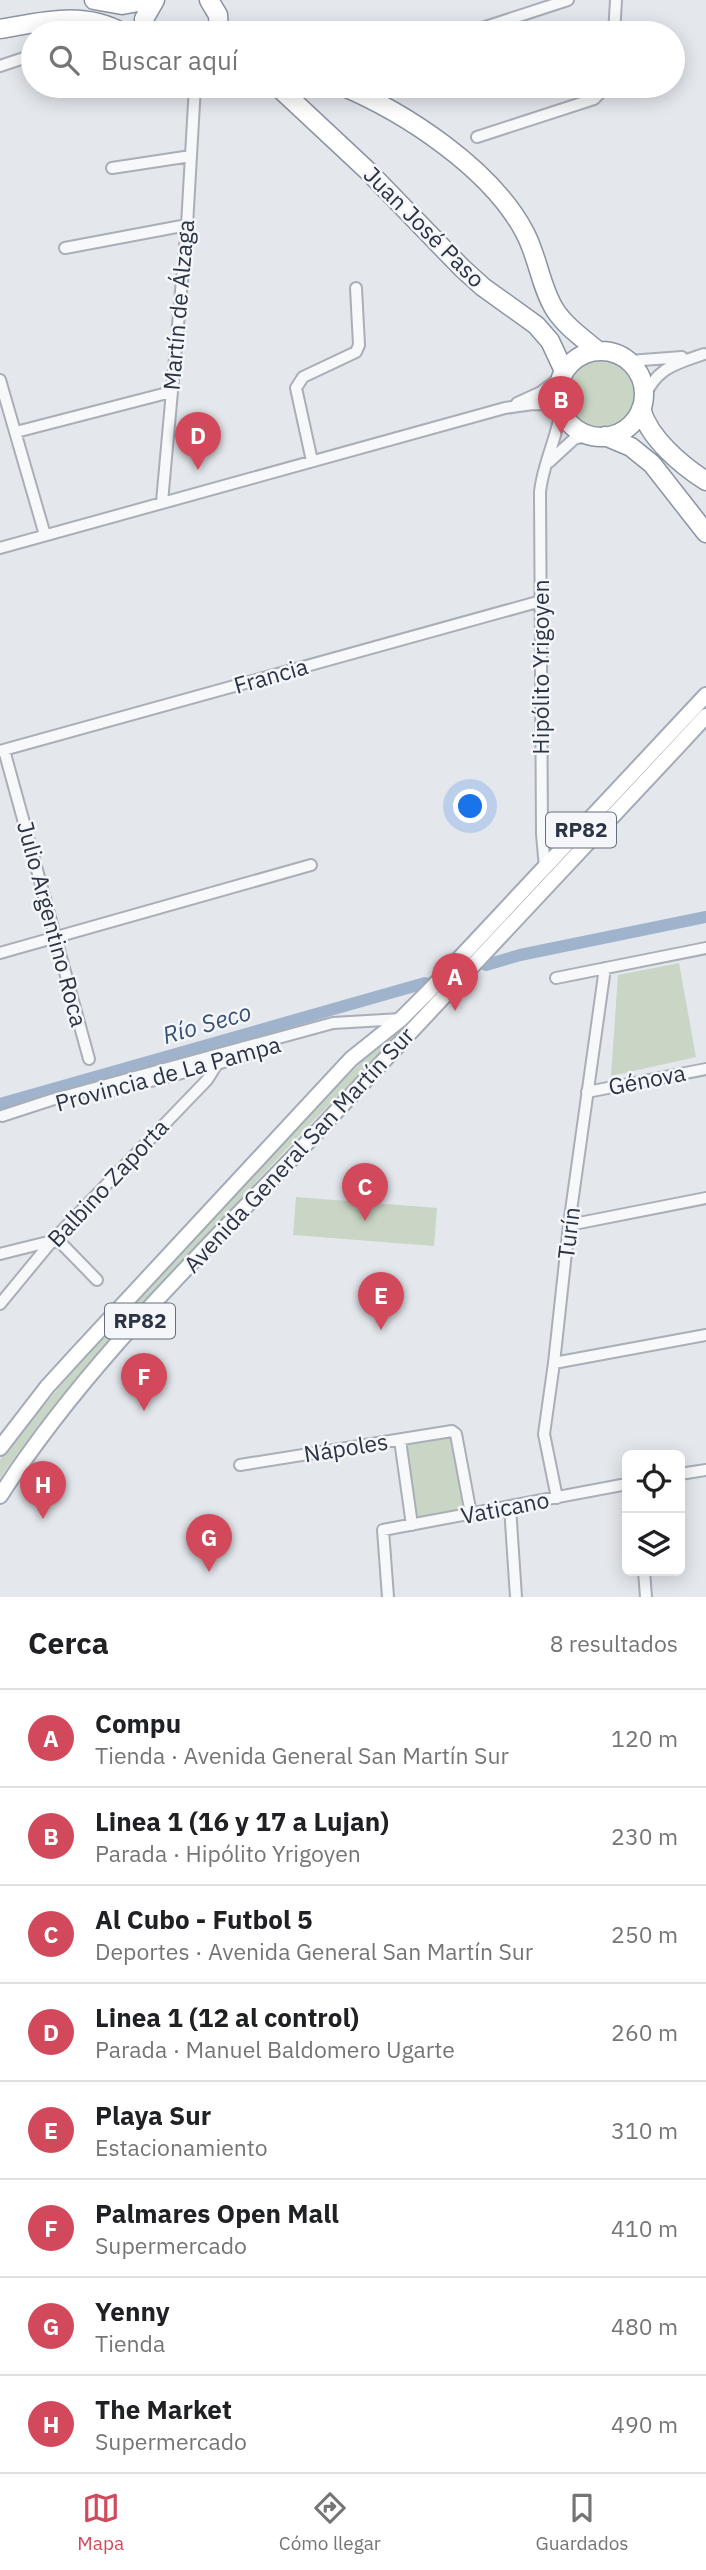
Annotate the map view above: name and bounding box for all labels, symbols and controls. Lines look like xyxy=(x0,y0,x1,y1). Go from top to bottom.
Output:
search box xyxy=(21,21,685,98)
icon: search xyxy=(45,41,83,79)
text: Buscar aquí xyxy=(101,43,238,77)
street label: Juan José Paso xyxy=(358,159,492,293)
street label: Martín de Álzaga xyxy=(156,218,200,392)
pin: B xyxy=(538,376,584,434)
pin: D xyxy=(175,412,221,470)
street label: Hipólito Yrigoyen xyxy=(525,579,555,755)
street label: Francia xyxy=(230,650,311,700)
your location xyxy=(453,789,487,823)
road number: RP82 xyxy=(546,812,616,848)
street label: Julio Argentino Roca xyxy=(11,818,95,1030)
pin: A xyxy=(432,953,478,1011)
water label: Río Seco xyxy=(159,995,255,1051)
street label: Avenida General San Martín Sur xyxy=(176,1020,421,1279)
street label: Provincia de La Pampa xyxy=(52,1028,284,1118)
street label: Génova xyxy=(606,1057,688,1101)
street label: Balbino Zaporta xyxy=(40,1112,174,1253)
pin: C xyxy=(342,1163,388,1221)
street label: Turín xyxy=(550,1205,586,1261)
pin: E xyxy=(358,1272,404,1330)
road number: RP82 xyxy=(105,1304,175,1338)
pin: F xyxy=(121,1353,167,1411)
street label: Nápoles xyxy=(302,1426,390,1468)
map controls xyxy=(622,1450,685,1576)
button: locate xyxy=(622,1450,685,1513)
pin: H xyxy=(20,1461,66,1519)
street label: Vaticano xyxy=(458,1484,551,1530)
button: layers xyxy=(622,1513,685,1576)
pin: G xyxy=(186,1514,232,1572)
text: Cerca xyxy=(28,1623,109,1662)
text: 8 resultados xyxy=(550,1628,678,1658)
text: Compu xyxy=(95,1706,181,1740)
text: A xyxy=(43,1723,59,1753)
text: 120 m xyxy=(611,1723,678,1753)
text: Tienda · Avenida General San Martín Sur xyxy=(95,1740,509,1770)
text: Linea 1 (16 y 17 a Lujan) xyxy=(95,1804,389,1838)
text: B xyxy=(43,1821,59,1851)
text: 230 m xyxy=(611,1821,678,1851)
text: Parada · Hipólito Yrigoyen xyxy=(95,1838,361,1868)
text: Al Cubo - Futbol 5 xyxy=(95,1902,313,1936)
text: C xyxy=(44,1919,58,1949)
text: 250 m xyxy=(611,1919,678,1949)
text: Deportes · Avenida General San Martín Sur xyxy=(95,1936,533,1966)
text: Linea 1 (12 al control) xyxy=(95,2000,359,2034)
text: D xyxy=(43,2017,59,2047)
text: 260 m xyxy=(611,2017,678,2047)
text: Parada · Manuel Baldomero Ugarte xyxy=(95,2034,455,2064)
text: Playa Sur xyxy=(95,2098,211,2132)
text: E xyxy=(44,2115,58,2145)
text: 310 m xyxy=(611,2115,678,2145)
text: Estacionamiento xyxy=(95,2132,268,2162)
text: Palmares Open Mall xyxy=(95,2196,339,2230)
text: F xyxy=(44,2213,58,2243)
text: 410 m xyxy=(611,2213,678,2243)
text: Supermercado xyxy=(95,2230,247,2260)
text: Yenny xyxy=(95,2294,170,2328)
text: G xyxy=(43,2311,59,2341)
text: 480 m xyxy=(611,2311,678,2341)
text: Tienda xyxy=(95,2328,165,2358)
text: The Market xyxy=(95,2392,232,2426)
text: H xyxy=(43,2409,59,2439)
text: 490 m xyxy=(611,2409,678,2439)
text: Supermercado xyxy=(95,2426,247,2456)
tab: Mapa xyxy=(77,2489,124,2555)
tab: Cómo llegar xyxy=(279,2489,381,2555)
tab: Guardados xyxy=(536,2489,629,2555)

